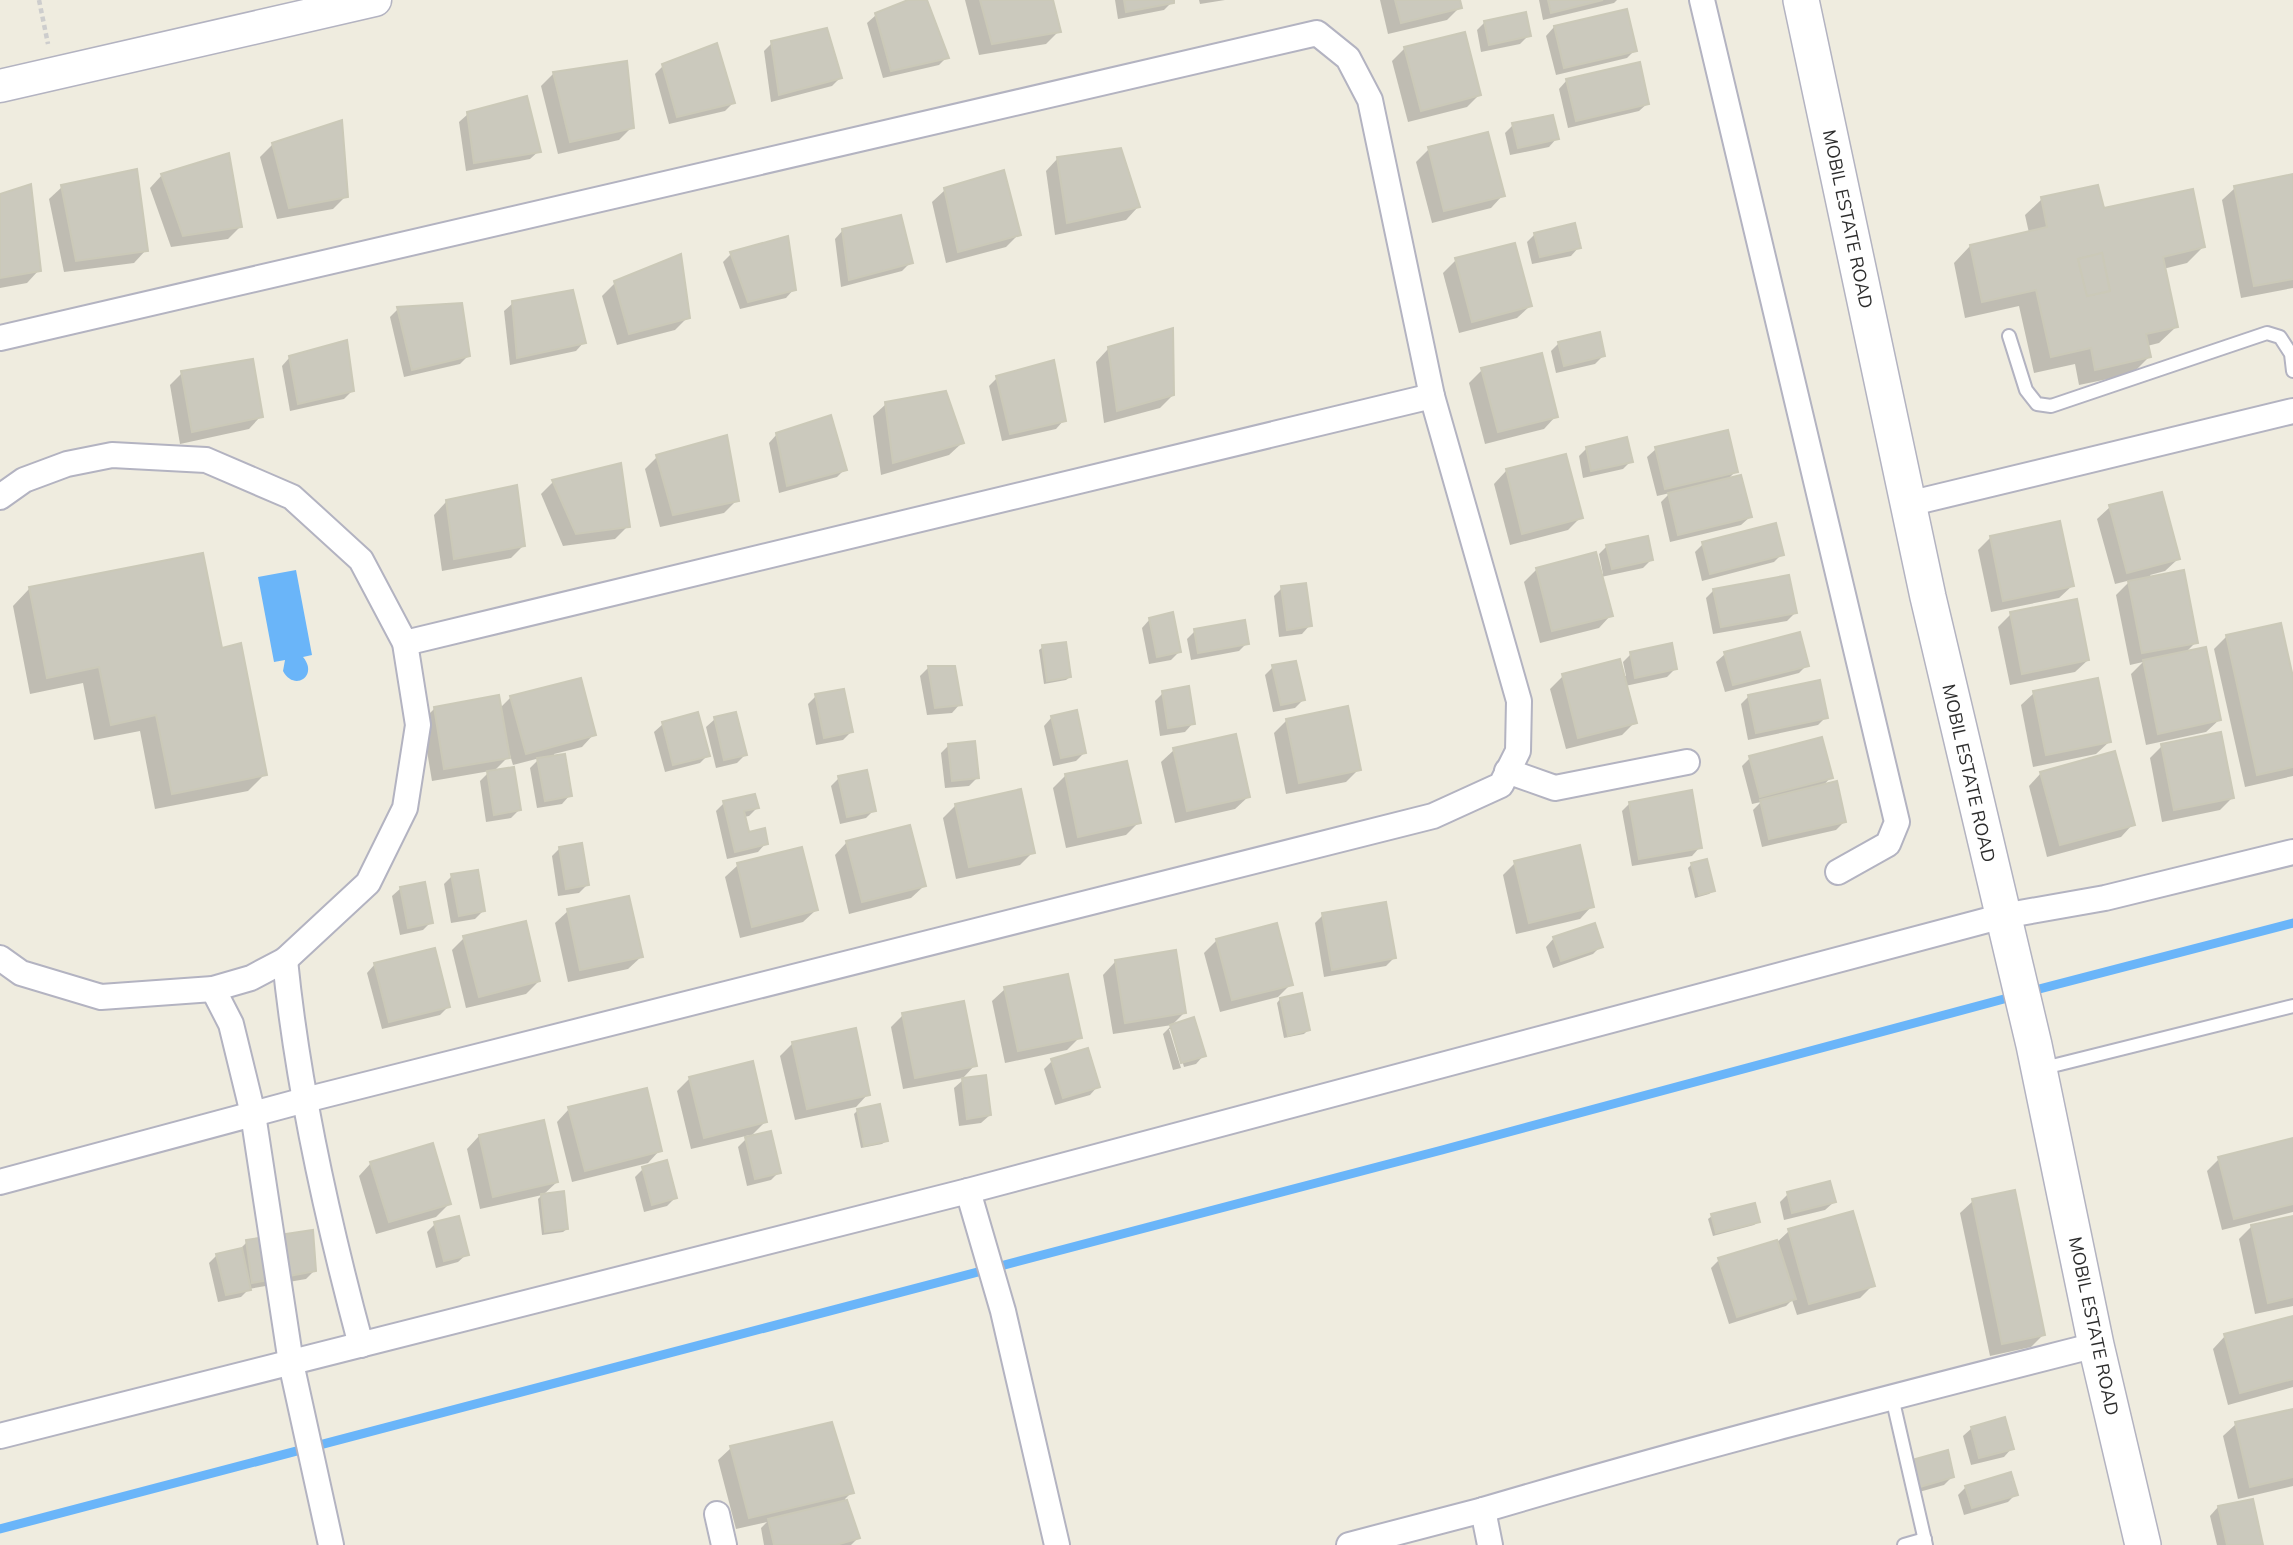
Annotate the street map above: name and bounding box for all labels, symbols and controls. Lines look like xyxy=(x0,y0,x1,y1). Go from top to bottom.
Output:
street label: MOBIL ESTATE ROAD xyxy=(1818,127,1878,311)
street label: MOBIL ESTATE ROAD xyxy=(1937,682,2001,864)
street label: MOBIL ESTATE ROAD xyxy=(2064,1234,2124,1418)

